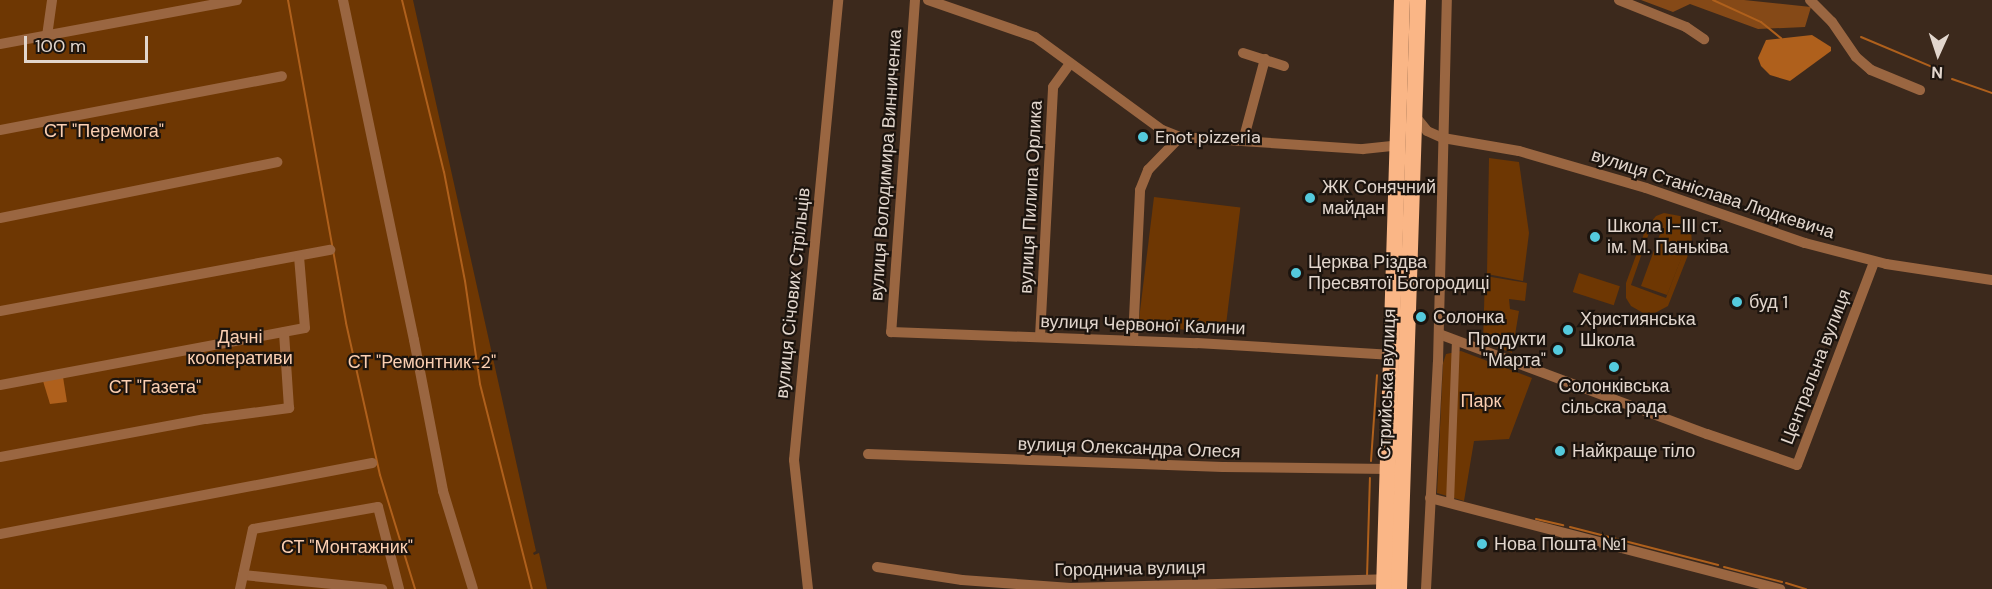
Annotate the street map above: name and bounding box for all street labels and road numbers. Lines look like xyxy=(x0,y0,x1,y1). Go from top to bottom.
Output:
street label: вулиця Володимира Винниченка xyxy=(866,28,906,302)
street label: вулиця Пилипа Орлика xyxy=(1015,100,1047,294)
street label: вулиця Станіслава Людкевича xyxy=(1589,144,1837,244)
street label: вулиця Січових Стрільців xyxy=(771,186,815,400)
street label: Центральна вулиця xyxy=(1776,286,1856,448)
street label: Стрийська вулиця xyxy=(1374,308,1400,460)
street label: вулиця Червоної Калини xyxy=(1040,311,1246,339)
street label: вулиця Олександра Олеся xyxy=(1017,433,1241,463)
street label: Городнича вулиця xyxy=(1054,557,1206,581)

